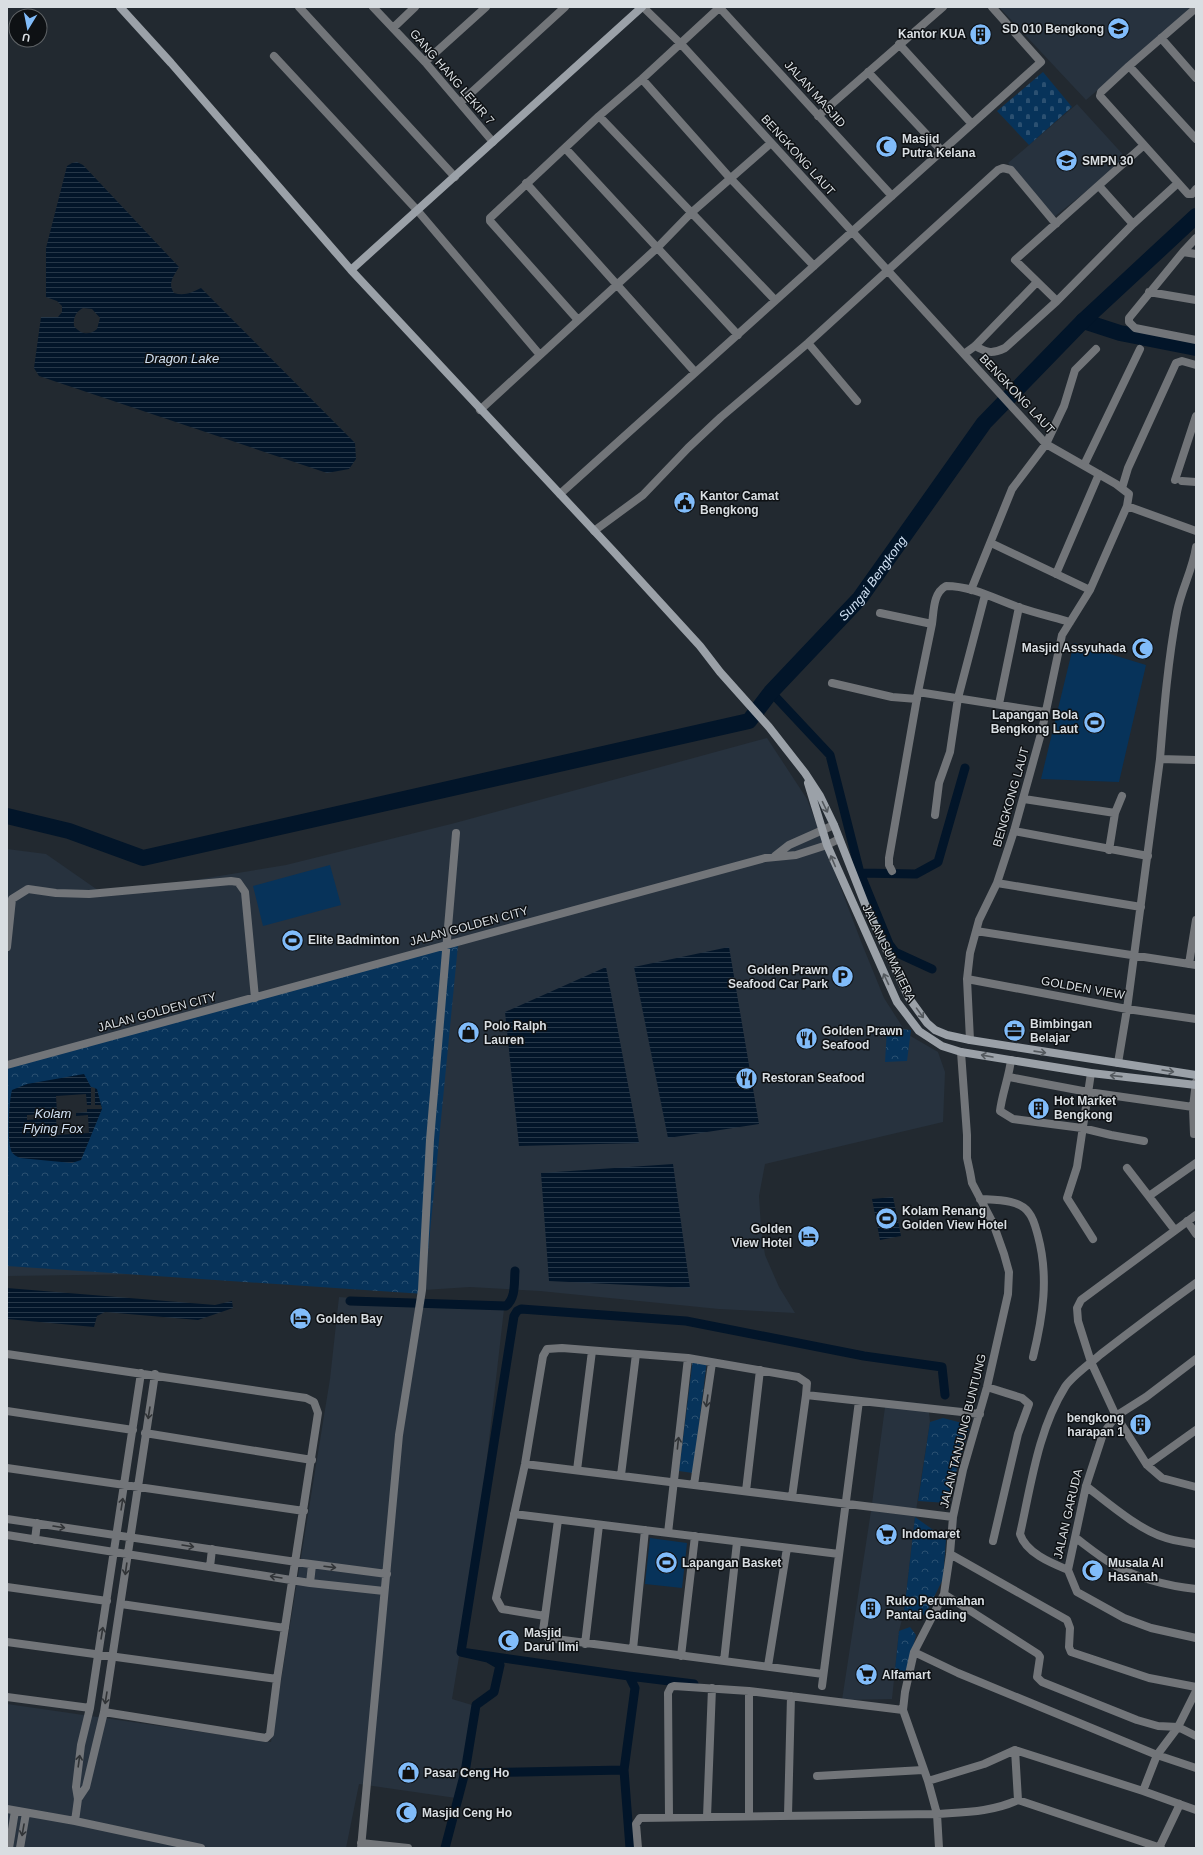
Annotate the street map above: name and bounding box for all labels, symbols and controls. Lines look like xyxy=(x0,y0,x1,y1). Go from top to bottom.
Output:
north arrow xyxy=(8,8,48,48)
school or university icon: SD 010 Bengkong xyxy=(1106,16,1132,42)
building icon: Kantor KUA xyxy=(968,21,994,47)
place label: SD 010 Bengkong xyxy=(1002,22,1104,36)
street label: GANG HANG LEKIR 7 xyxy=(407,27,497,128)
place label: Kantor KUA xyxy=(898,27,966,41)
text: U xyxy=(21,31,31,44)
street label: JALAN MASJID xyxy=(781,58,849,130)
street label: BENGKONG LAUT xyxy=(758,112,838,199)
place label: Masjid Putra Kelana xyxy=(902,132,976,160)
mosque icon: Masjid Putra Kelana xyxy=(874,133,900,159)
school or university icon: SMPN 30 xyxy=(1054,148,1080,174)
place label: SMPN 30 xyxy=(1082,154,1134,168)
water label: Dragon Lake xyxy=(145,351,219,366)
street label: BENGKONG LAUT xyxy=(977,351,1058,437)
place label: Kantor Camat Bengkong xyxy=(700,489,779,517)
public building icon: Kantor Camat Bengkong xyxy=(671,490,697,516)
water label: Sungai Bengkong xyxy=(835,532,910,624)
mosque icon: Masjid Assyuhada xyxy=(1129,635,1155,661)
place label: Masjid Assyuhada xyxy=(1022,641,1126,655)
place label: Lapangan Bola Bengkong Laut xyxy=(991,708,1078,736)
sports icon: Lapangan Bola Bengkong Laut xyxy=(1081,709,1107,735)
street label: BENGKONG LAUT xyxy=(990,745,1032,849)
one-way arrow xyxy=(822,800,829,812)
one-way arrow xyxy=(829,855,837,867)
street label: JALAN SUMATERA xyxy=(859,902,919,1004)
street label: JALAN GOLDEN CITY xyxy=(408,903,530,949)
sports icon: Elite Badminton xyxy=(280,927,306,953)
place label: Elite Badminton xyxy=(308,933,399,947)
place label: Golden Prawn Seafood Car Park xyxy=(728,963,828,991)
parking icon: Golden Prawn Seafood Car Park xyxy=(830,964,856,990)
one-way arrow xyxy=(882,974,889,986)
street label: GOLDEN VIEW xyxy=(1040,974,1127,1002)
street label: JALAN GOLDEN CITY xyxy=(96,989,218,1035)
one-way arrow xyxy=(916,1008,924,1019)
place label: Bimbingan Belajar xyxy=(1030,1017,1092,1045)
office icon: Bimbingan Belajar xyxy=(1001,1018,1027,1044)
place label: Polo Ralph Lauren xyxy=(484,1019,547,1047)
shop icon: Polo Ralph Lauren xyxy=(456,1020,482,1046)
place label: Golden Prawn Seafood xyxy=(822,1024,903,1052)
restaurant icon: Golden Prawn Seafood xyxy=(793,1025,819,1051)
one-way arrow xyxy=(1033,1048,1046,1056)
one-way arrow xyxy=(981,1052,994,1060)
restaurant icon: Restoran Seafood xyxy=(733,1065,759,1091)
one-way arrow xyxy=(1162,1067,1175,1075)
place label: Restoran Seafood xyxy=(762,1071,865,1085)
one-way arrow xyxy=(1110,1072,1123,1079)
place label: Hot Market Bengkong xyxy=(1054,1094,1116,1122)
building icon: Hot Market Bengkong xyxy=(1025,1095,1051,1121)
water label: Kolam Flying Fox xyxy=(23,1106,83,1136)
place label: Kolam Renang Golden View Hotel xyxy=(902,1204,1007,1232)
sports icon: Kolam Renang Golden View Hotel xyxy=(873,1205,899,1231)
place label: Golden View Hotel xyxy=(732,1222,792,1250)
hotel icon: Golden View Hotel xyxy=(795,1223,821,1249)
hotel icon: Golden Bay xyxy=(288,1306,314,1332)
place label: Golden Bay xyxy=(316,1312,383,1326)
street label: JALAN TANJUNG BUNTUNG xyxy=(937,1352,989,1510)
one-way arrow xyxy=(703,1394,711,1407)
one-way arrow xyxy=(145,1406,153,1419)
place label: bengkong harapan 1 xyxy=(1067,1411,1124,1439)
building icon: bengkong harapan 1 xyxy=(1127,1412,1153,1438)
one-way arrow xyxy=(675,1437,682,1450)
street label: JALAN GARUDA xyxy=(1051,1468,1085,1560)
one-way arrow xyxy=(118,1498,126,1511)
supermarket icon: Indomaret xyxy=(874,1521,900,1547)
one-way arrow xyxy=(52,1523,65,1531)
place label: Indomaret xyxy=(902,1527,960,1541)
one-way arrow xyxy=(181,1542,194,1550)
sports icon: Lapangan Basket xyxy=(653,1550,679,1576)
place label: Lapangan Basket xyxy=(682,1556,781,1570)
place label: Musala Al Hasanah xyxy=(1108,1556,1164,1584)
mosque icon: Musala Al Hasanah xyxy=(1079,1557,1105,1583)
one-way arrow xyxy=(122,1562,130,1575)
one-way arrow xyxy=(323,1563,336,1571)
one-way arrow xyxy=(270,1573,283,1581)
place label: Ruko Perumahan Pantai Gading xyxy=(886,1594,985,1622)
building icon: Ruko Perumahan Pantai Gading xyxy=(858,1595,884,1621)
place label: Masjid Darul Ilmi xyxy=(524,1626,579,1654)
one-way arrow xyxy=(98,1627,106,1640)
mosque icon: Masjid Darul Ilmi xyxy=(495,1627,521,1653)
supermarket icon: Alfamart xyxy=(854,1662,880,1688)
place label: Alfamart xyxy=(882,1668,931,1682)
one-way arrow xyxy=(102,1691,110,1704)
one-way arrow xyxy=(75,1755,83,1768)
shop icon: Pasar Ceng Ho xyxy=(395,1760,421,1786)
place label: Pasar Ceng Ho xyxy=(424,1766,509,1780)
mosque icon: Masjid Ceng Ho xyxy=(393,1800,419,1826)
place label: Masjid Ceng Ho xyxy=(422,1806,512,1820)
one-way arrow xyxy=(19,1823,27,1836)

